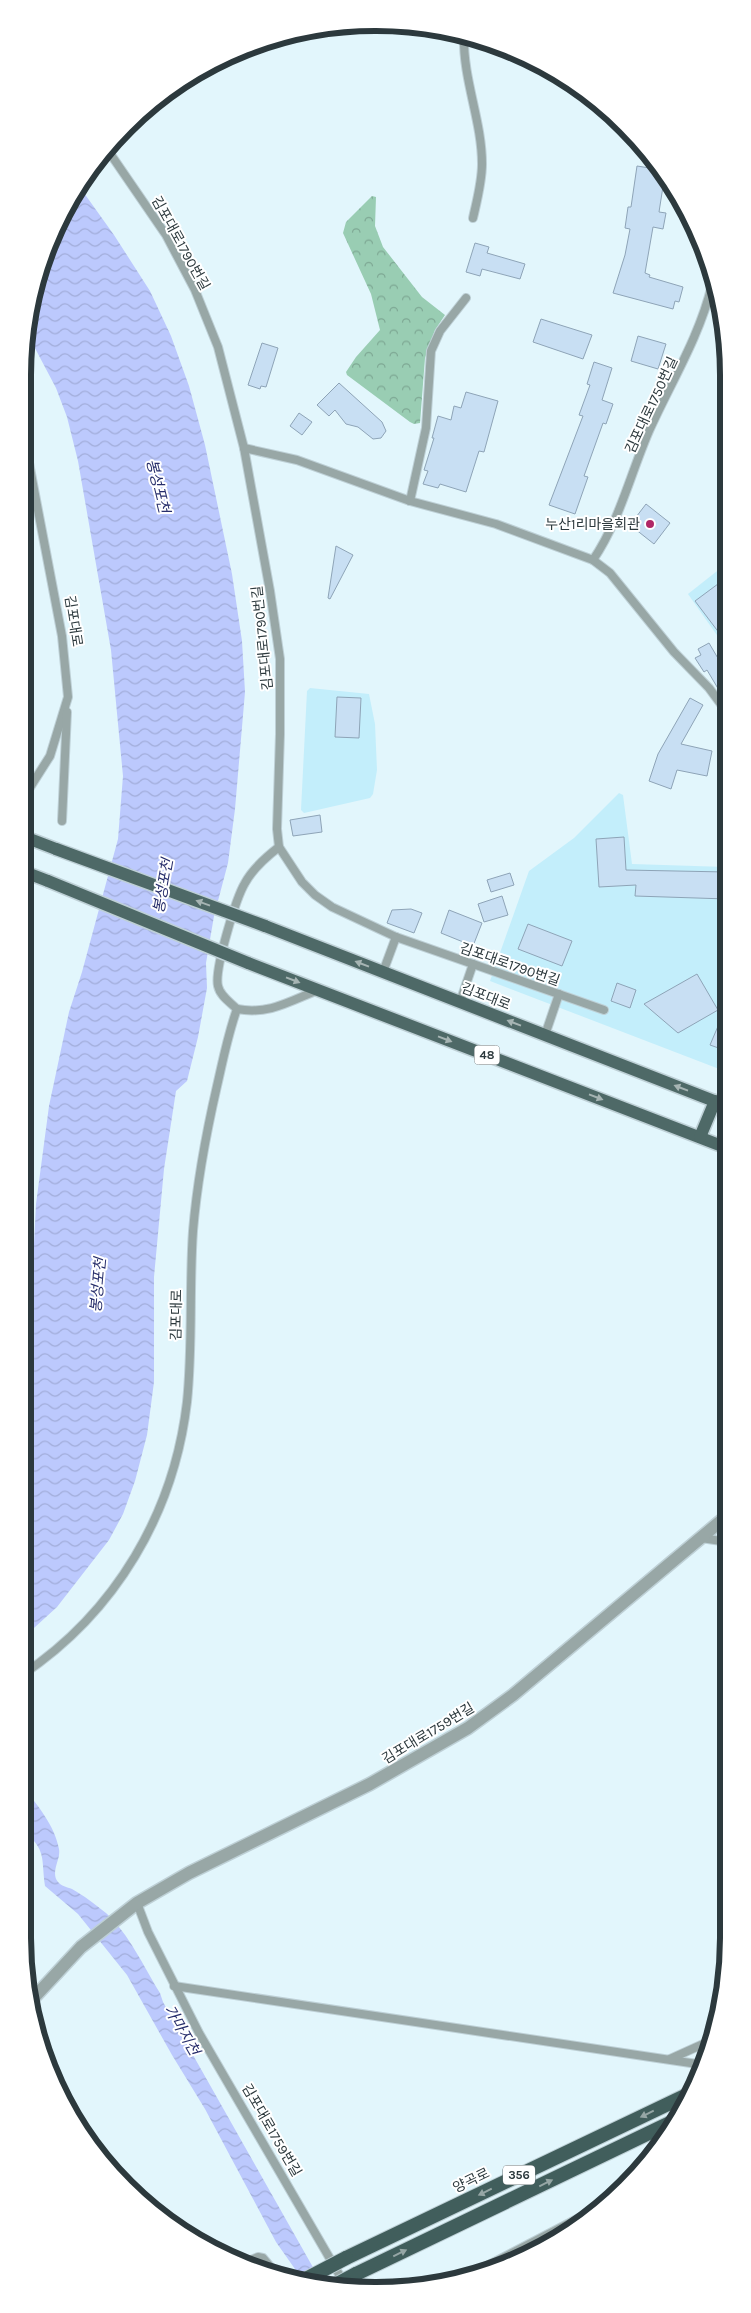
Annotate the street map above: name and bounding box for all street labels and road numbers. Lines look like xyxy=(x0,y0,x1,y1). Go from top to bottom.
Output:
street label: 김포대로1790번길 xyxy=(148,193,213,293)
street label: 김포대로1750번길 xyxy=(622,354,681,456)
street label: 김포대로1790번길 xyxy=(249,585,276,691)
street label: 김포대로 xyxy=(61,594,86,648)
street label: 김포대로1790번길 xyxy=(457,939,562,990)
street label: 김포대로 xyxy=(459,979,513,1014)
road number: 48 xyxy=(474,1046,500,1064)
street label: 김포대로 xyxy=(168,1289,185,1341)
street label: 김포대로1759번길 xyxy=(379,1699,477,1768)
street label: 김포대로1759번길 xyxy=(238,2081,305,2180)
street label: 양곡로 xyxy=(450,2164,492,2197)
road number: 356 xyxy=(503,2166,535,2184)

